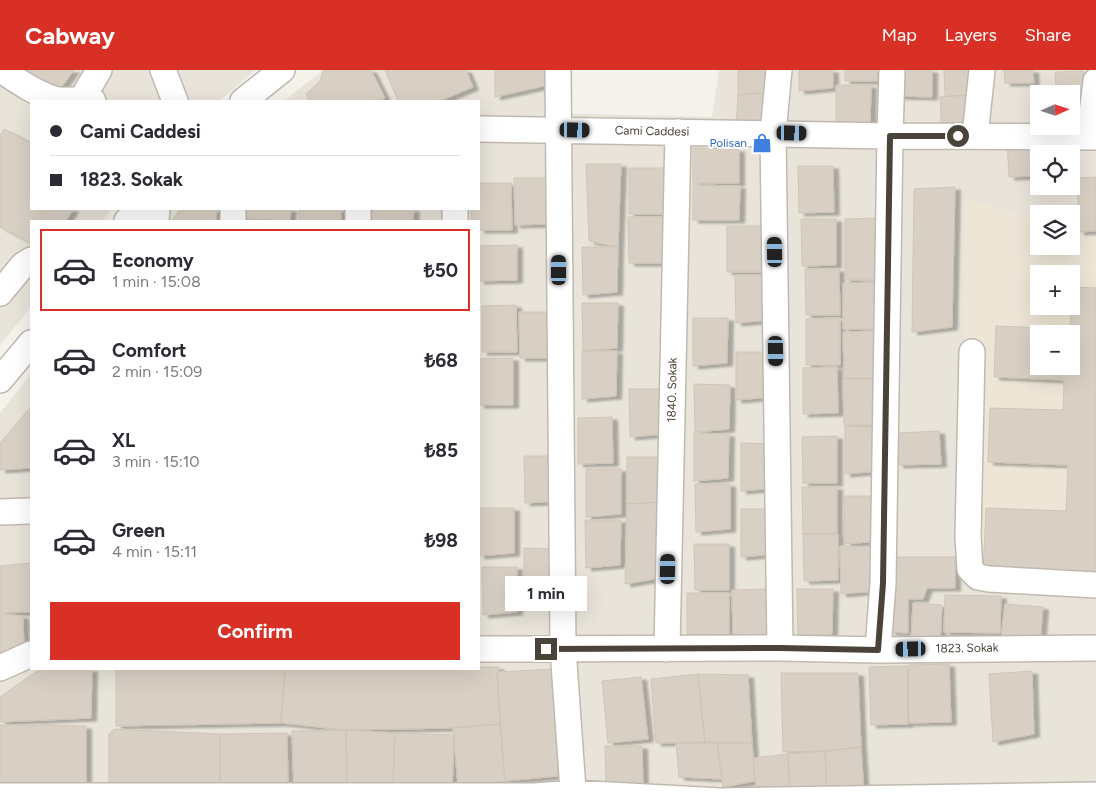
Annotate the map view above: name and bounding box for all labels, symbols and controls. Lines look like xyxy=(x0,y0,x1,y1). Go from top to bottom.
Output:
text: Cabway xyxy=(25,21,115,50)
text: Map xyxy=(882,24,917,46)
text: Layers xyxy=(945,24,997,46)
text: Share xyxy=(1025,24,1071,46)
north arrow xyxy=(1030,85,1080,135)
map controls xyxy=(1030,85,1080,375)
text: Cami Caddesi xyxy=(80,120,201,143)
car xyxy=(559,122,590,138)
street label: Cami Caddesi xyxy=(615,123,689,139)
car xyxy=(776,125,807,141)
route start xyxy=(947,125,969,147)
shop icon: Polisan xyxy=(751,132,773,154)
place label: Polisan xyxy=(709,136,747,150)
button: locate xyxy=(1030,145,1080,195)
text: 1823. Sokak xyxy=(80,168,183,191)
button: layers xyxy=(1030,205,1080,255)
car xyxy=(767,237,782,267)
icon: car xyxy=(52,248,97,293)
text: Economy xyxy=(112,249,194,272)
car xyxy=(551,255,566,285)
text: ₺50 xyxy=(424,259,458,282)
button: + xyxy=(1030,265,1080,315)
text: 1 min · 15:08 xyxy=(112,272,201,291)
button: − xyxy=(1030,325,1080,375)
car xyxy=(768,336,783,366)
icon: car xyxy=(52,338,97,383)
text: Comfort xyxy=(112,339,187,362)
text: ₺68 xyxy=(424,349,458,372)
street label: 1840. Sokak xyxy=(664,357,680,423)
text: 2 min · 15:09 xyxy=(112,362,202,381)
icon: car xyxy=(52,428,97,473)
text: XL xyxy=(112,429,135,452)
text: ₺85 xyxy=(424,439,458,462)
text: 3 min · 15:10 xyxy=(112,452,200,471)
icon: car xyxy=(52,518,97,563)
text: Green xyxy=(112,519,165,542)
text: ₺98 xyxy=(424,529,458,552)
text: 4 min · 15:11 xyxy=(112,542,197,561)
car xyxy=(660,554,675,584)
callout: 1 min xyxy=(505,576,587,612)
text: 1 min xyxy=(527,584,565,603)
button: Confirm xyxy=(50,602,460,660)
route end xyxy=(535,638,557,660)
street label: 1823. Sokak xyxy=(935,640,999,656)
car xyxy=(895,641,926,657)

